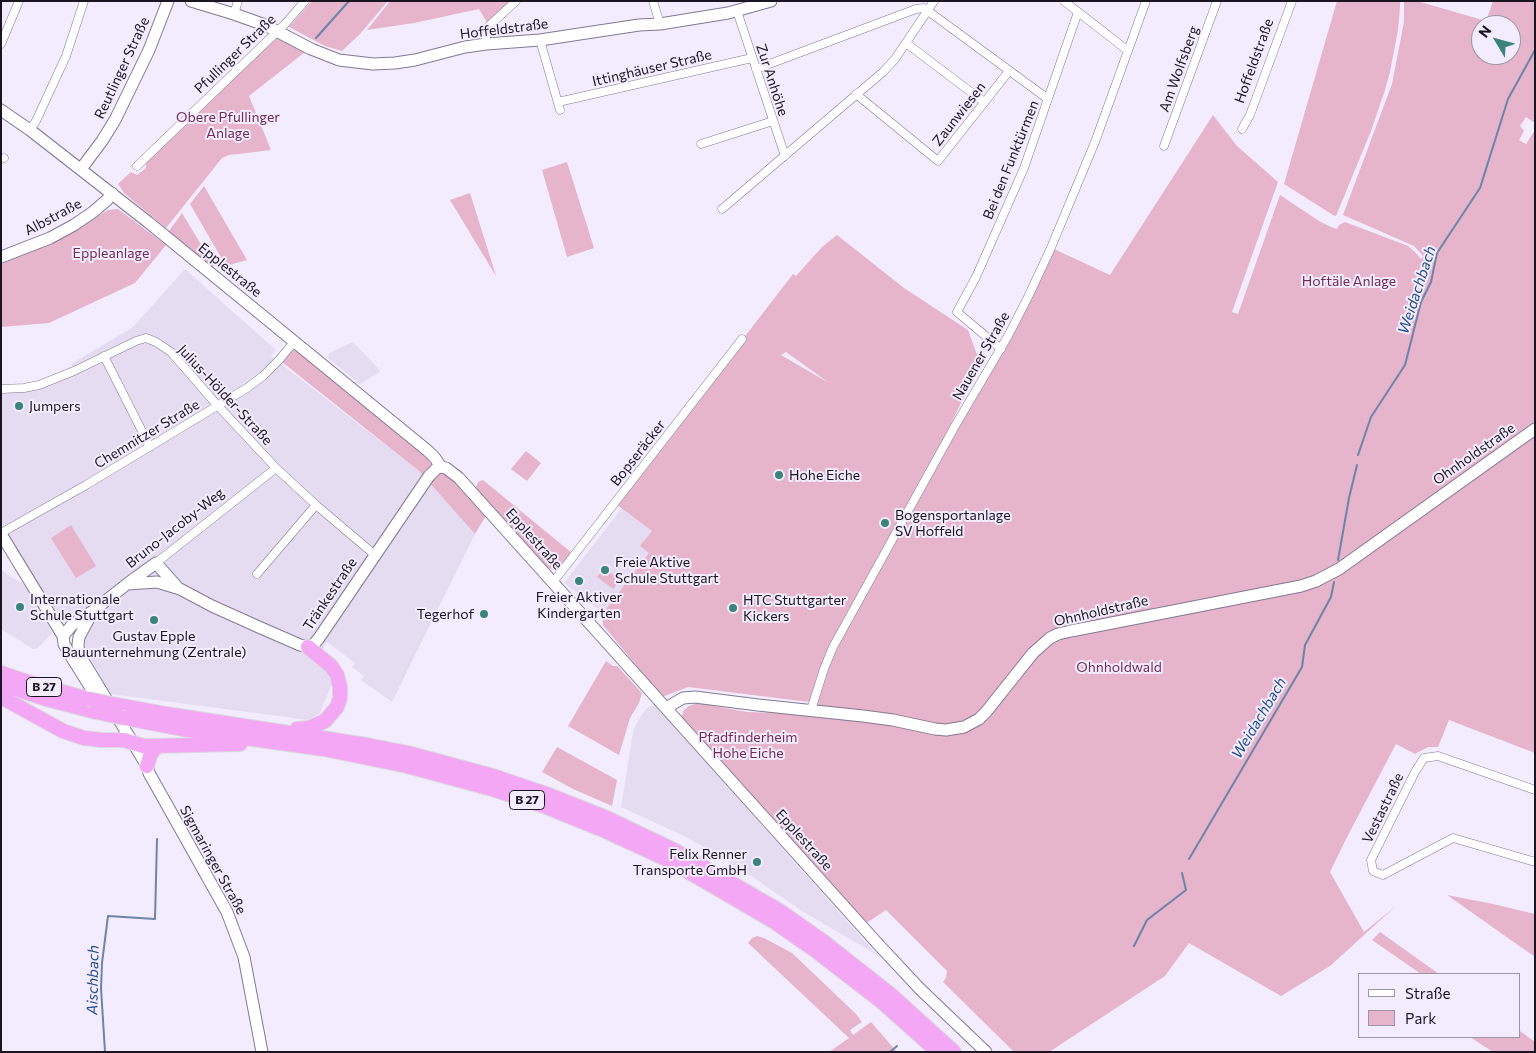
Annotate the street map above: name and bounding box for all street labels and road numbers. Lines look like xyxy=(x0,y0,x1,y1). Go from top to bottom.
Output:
street label: Pfullinger Straße xyxy=(191,11,279,97)
street label: Reutlinger Straße xyxy=(91,14,153,122)
street label: Hoffeldstraße xyxy=(459,15,549,43)
street label: Hoffeldstraße xyxy=(1231,16,1277,106)
street label: Am Wolfsberg xyxy=(1156,24,1202,114)
street label: Zur Anhöhe xyxy=(752,42,792,118)
street label: Ittinghäuser Straße xyxy=(591,46,713,90)
street label: Zaunwiesen xyxy=(929,79,989,149)
street label: Bei den Funktürmen xyxy=(979,98,1043,222)
street label: Albstraße xyxy=(22,195,84,239)
street label: Epplestraße xyxy=(195,239,265,301)
street label: Nauener Straße xyxy=(949,309,1013,403)
street label: Julius-Hölder-Straße xyxy=(174,341,276,449)
street label: Chemnitzer Straße xyxy=(91,396,203,472)
street label: Bopseräcker xyxy=(607,417,669,489)
street label: Ohnholdstraße xyxy=(1430,420,1518,488)
street label: Bruno-Jacoby-Weg xyxy=(122,484,228,572)
street label: Epplestraße xyxy=(502,505,566,573)
street label: Tränkestraße xyxy=(300,555,360,633)
street label: Ohnholdstraße xyxy=(1052,592,1150,630)
road number: B 27 xyxy=(27,678,62,696)
street label: Vestastraße xyxy=(1359,770,1407,846)
road number: B 27 xyxy=(510,790,544,810)
street label: Sigmaringer Straße xyxy=(176,803,250,917)
street label: Epplestraße xyxy=(772,806,836,874)

